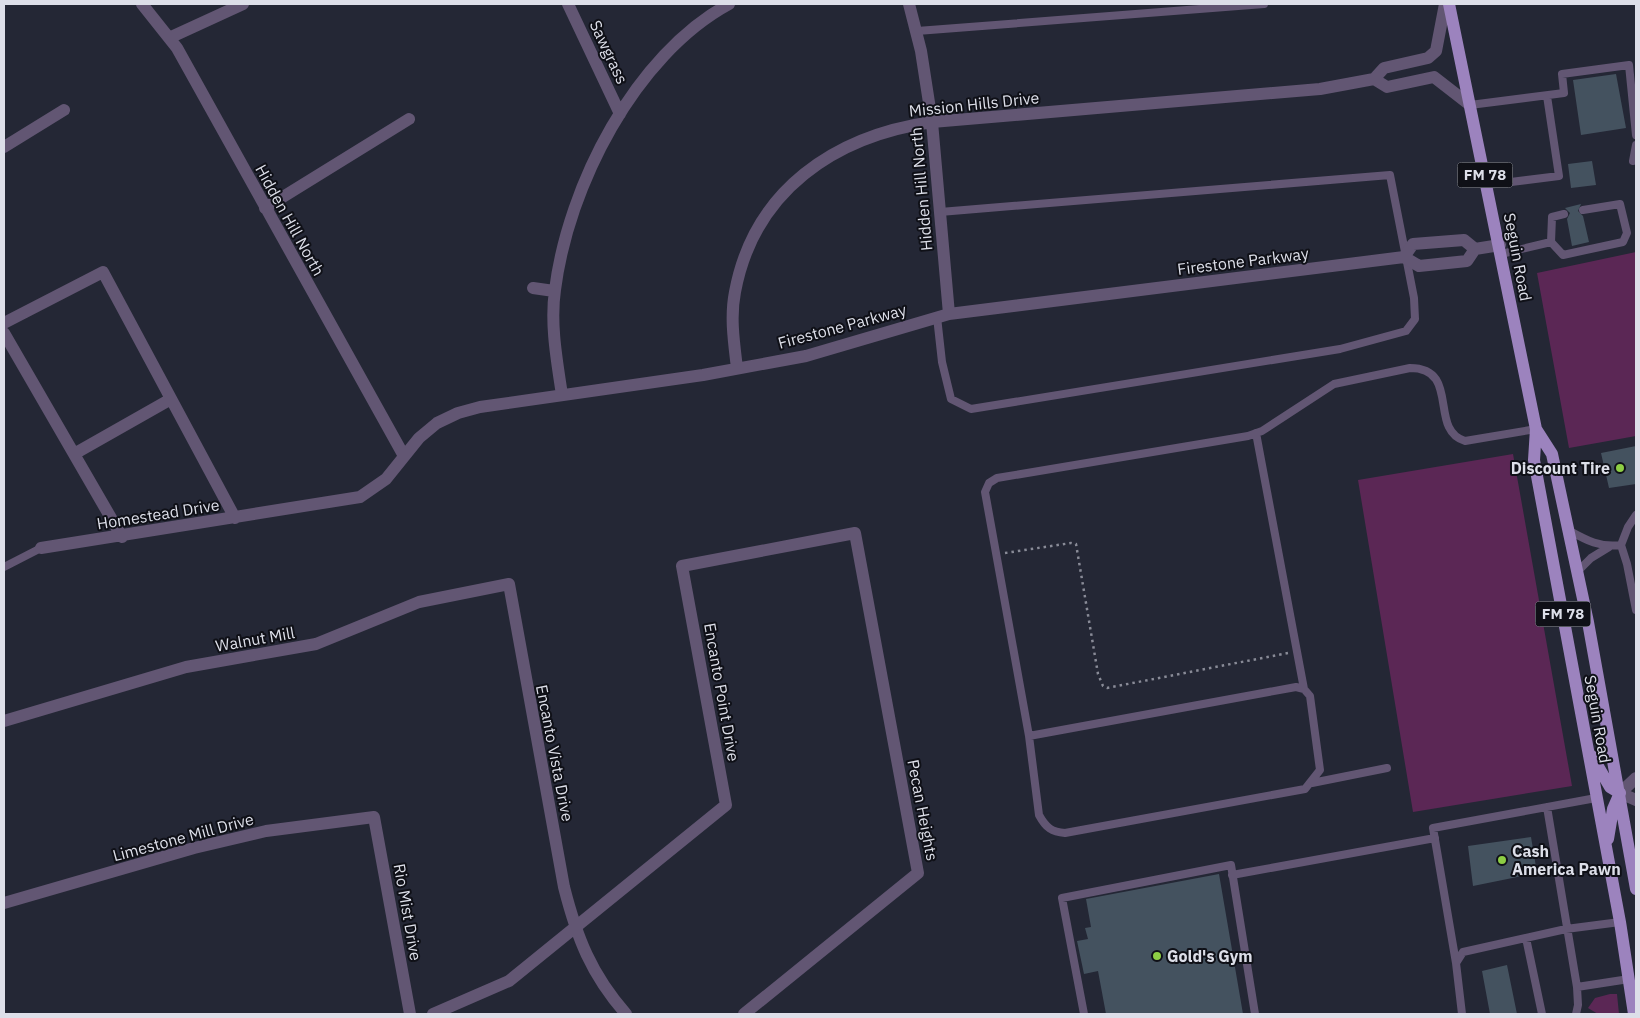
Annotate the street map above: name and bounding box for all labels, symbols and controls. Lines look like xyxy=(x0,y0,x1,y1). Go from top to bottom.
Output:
street label: Sawgrass xyxy=(586,17,632,87)
street label: Mission Hills Drive xyxy=(908,87,1040,121)
street label: Hidden Hill North xyxy=(906,126,936,252)
street label: Hidden Hill North xyxy=(251,161,329,279)
road number: FM 78 xyxy=(1458,162,1512,188)
street label: Seguin Road xyxy=(1500,211,1536,303)
street label: Firestone Parkway xyxy=(1176,243,1310,279)
street label: Firestone Parkway xyxy=(775,299,909,353)
place label: Discount Tire xyxy=(1511,458,1610,478)
marker: Discount Tire xyxy=(1614,462,1626,474)
street label: Homestead Drive xyxy=(95,494,221,534)
road number: FM 78 xyxy=(1536,602,1590,626)
street label: Encanto Point Drive xyxy=(700,621,744,763)
street label: Walnut Mill xyxy=(214,622,296,656)
street label: Seguin Road xyxy=(1580,673,1616,765)
street label: Encanto Vista Drive xyxy=(532,683,578,823)
street label: Pecan Heights xyxy=(903,758,943,862)
street label: Limestone Mill Drive xyxy=(110,809,256,865)
place label: Cash America Pawn xyxy=(1512,841,1621,879)
marker: Cash America Pawn xyxy=(1496,854,1508,866)
street label: Rio Mist Drive xyxy=(390,862,426,962)
place label: Gold's Gym xyxy=(1167,946,1253,966)
marker: Gold's Gym xyxy=(1151,950,1163,962)

